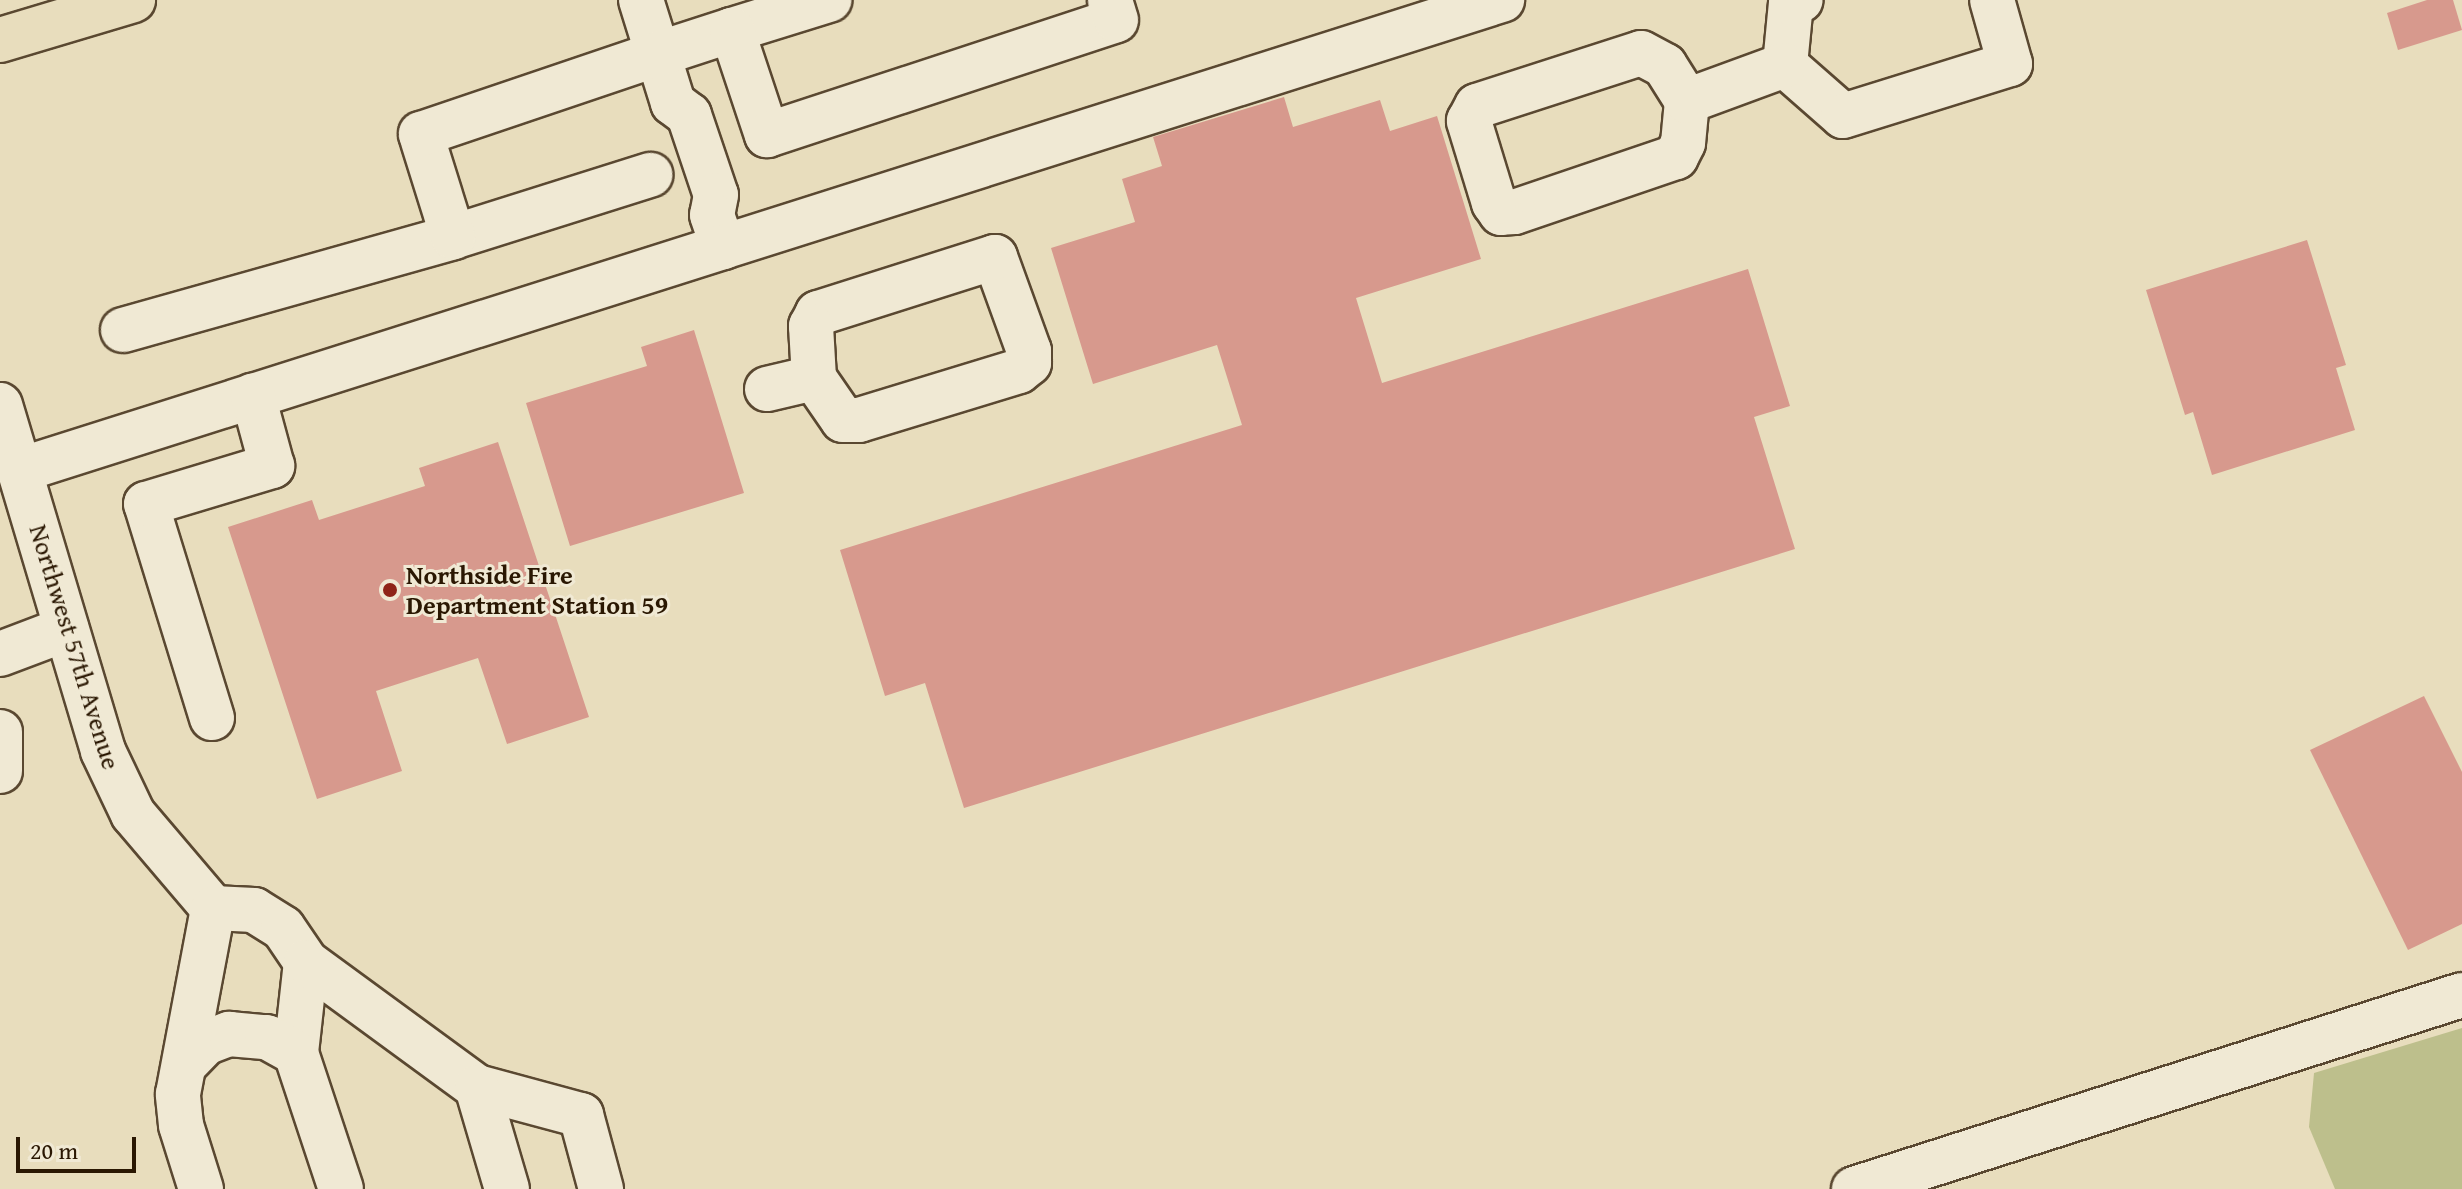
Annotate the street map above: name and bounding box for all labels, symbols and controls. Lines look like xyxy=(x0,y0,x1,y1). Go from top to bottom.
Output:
street label: Northwest 57th Avenue xyxy=(23,521,127,773)
place label: Northside Fire Department Station 59 xyxy=(406,559,668,620)
marker: Northside Fire Department Station 59 xyxy=(381,581,399,599)
scale bar xyxy=(20,1121,140,1171)
text: 20 m xyxy=(30,1133,78,1168)

